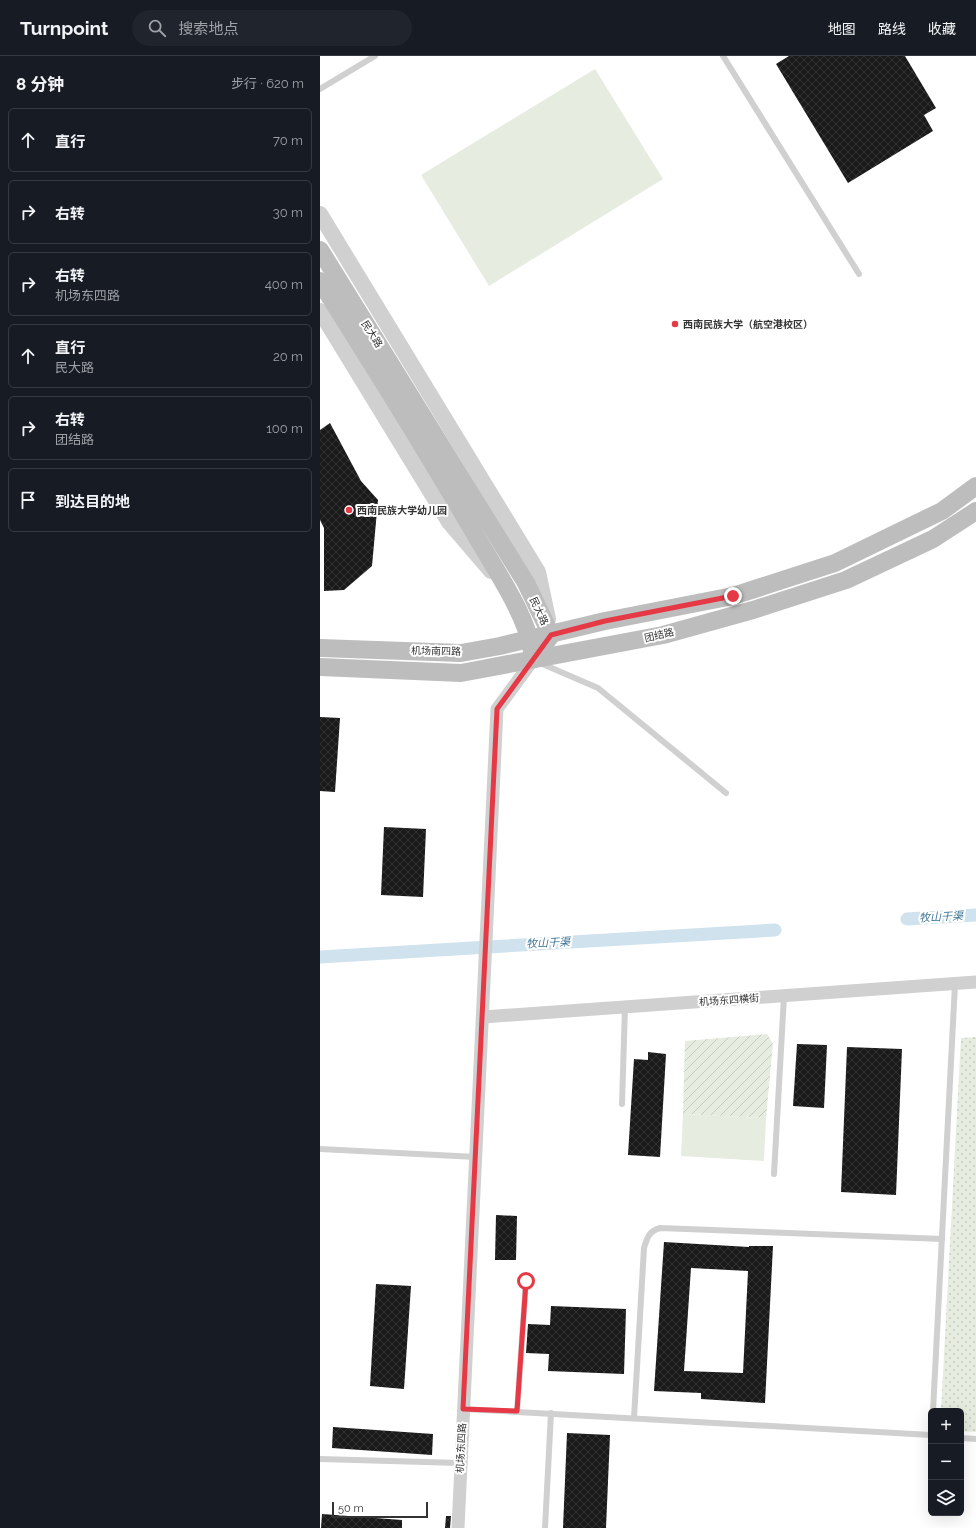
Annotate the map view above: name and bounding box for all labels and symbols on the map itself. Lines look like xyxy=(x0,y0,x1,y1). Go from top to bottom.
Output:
street label: 民大路 xyxy=(359,318,385,350)
place label: 西南民族大学（航空港校区） xyxy=(683,318,813,330)
marker: 西南民族大学（航空港校区） xyxy=(670,319,680,329)
place label: 西南民族大学幼儿园 xyxy=(357,504,447,516)
marker: 西南民族大学幼儿园 xyxy=(344,505,354,515)
route end xyxy=(724,587,742,605)
street label: 民大路 xyxy=(528,595,550,627)
street label: 团结路 xyxy=(643,626,675,644)
street label: 机场南四路 xyxy=(411,645,461,657)
water label: 牧山干渠 xyxy=(919,909,965,925)
water label: 牧山干渠 xyxy=(526,935,572,951)
street label: 机场东四横街 xyxy=(699,992,759,1008)
route start xyxy=(517,1272,535,1290)
street label: 机场东四路 xyxy=(454,1423,468,1473)
scale bar xyxy=(332,1500,428,1519)

